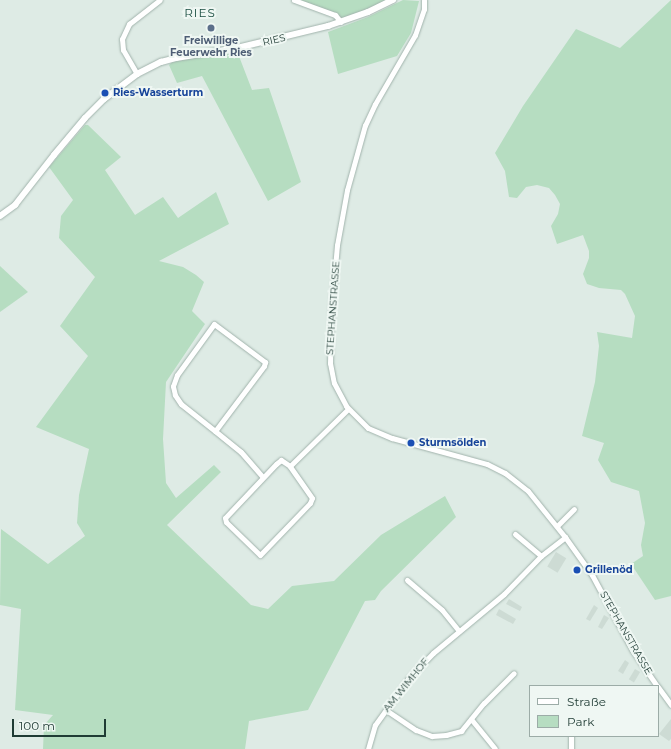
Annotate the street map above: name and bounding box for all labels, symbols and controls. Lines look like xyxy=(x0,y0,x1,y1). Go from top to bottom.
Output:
district label: RIES xyxy=(184,6,216,20)
marker: Freiwillige Feuerwehr Ries xyxy=(206,23,216,33)
street label: RIES xyxy=(261,32,287,48)
place label: Freiwillige Feuerwehr Ries xyxy=(170,34,252,58)
place label: Ries-Wasserturm xyxy=(113,87,203,99)
marker: Ries-Wasserturm xyxy=(100,88,110,98)
street label: STEPHANSTRASSE xyxy=(324,261,342,355)
place label: Sturmsölden xyxy=(419,437,486,449)
marker: Sturmsölden xyxy=(406,438,416,448)
place label: Grillenöd xyxy=(585,564,633,576)
marker: Grillenöd xyxy=(572,565,582,575)
street label: STEPHANSTRASSE xyxy=(597,589,655,677)
street label: AM WIMHOF xyxy=(381,656,431,714)
legend xyxy=(529,685,659,737)
text: Straße xyxy=(567,694,606,709)
scale bar xyxy=(14,711,108,737)
text: Park xyxy=(567,714,594,729)
text: 100 m xyxy=(19,718,55,733)

